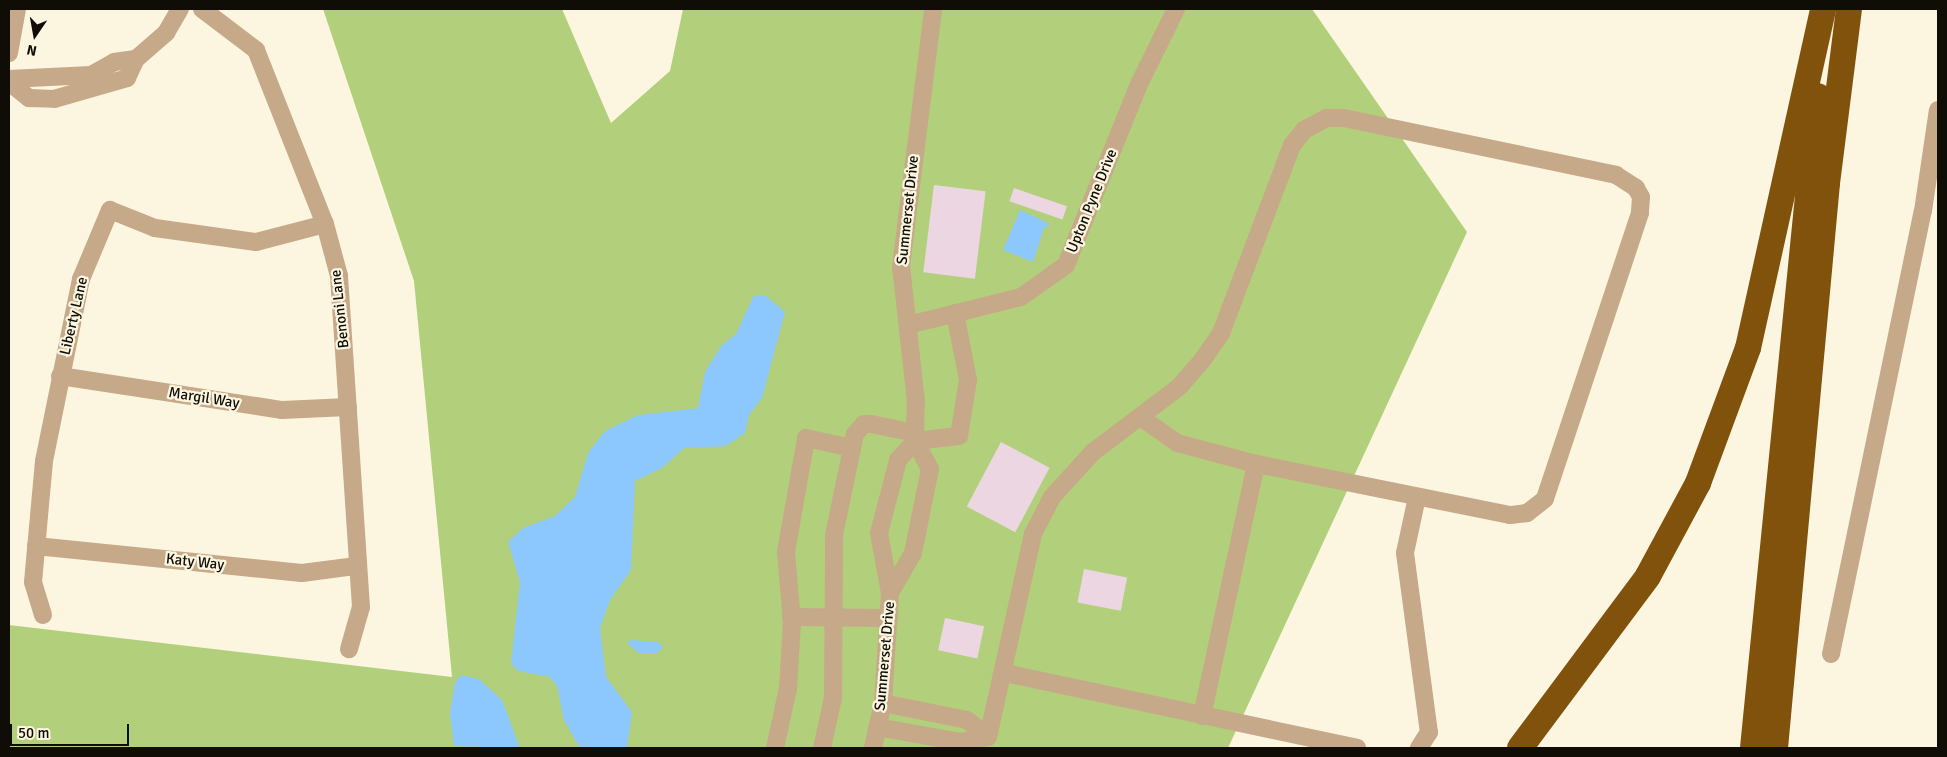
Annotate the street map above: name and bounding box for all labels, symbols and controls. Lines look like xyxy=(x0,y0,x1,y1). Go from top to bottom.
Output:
north arrow xyxy=(10,10,60,60)
text: N xyxy=(25,41,38,59)
street label: Upton Pyne Drive xyxy=(1063,146,1121,256)
street label: Summerset Drive xyxy=(893,155,923,265)
street label: Benoni Lane xyxy=(327,269,353,349)
street label: Liberty Lane xyxy=(56,275,92,357)
street label: Margil Way xyxy=(167,384,241,412)
street label: Katy Way xyxy=(165,550,225,574)
street label: Summerset Drive xyxy=(871,601,899,711)
scale bar xyxy=(12,714,131,746)
text: 50 m xyxy=(18,724,49,742)

